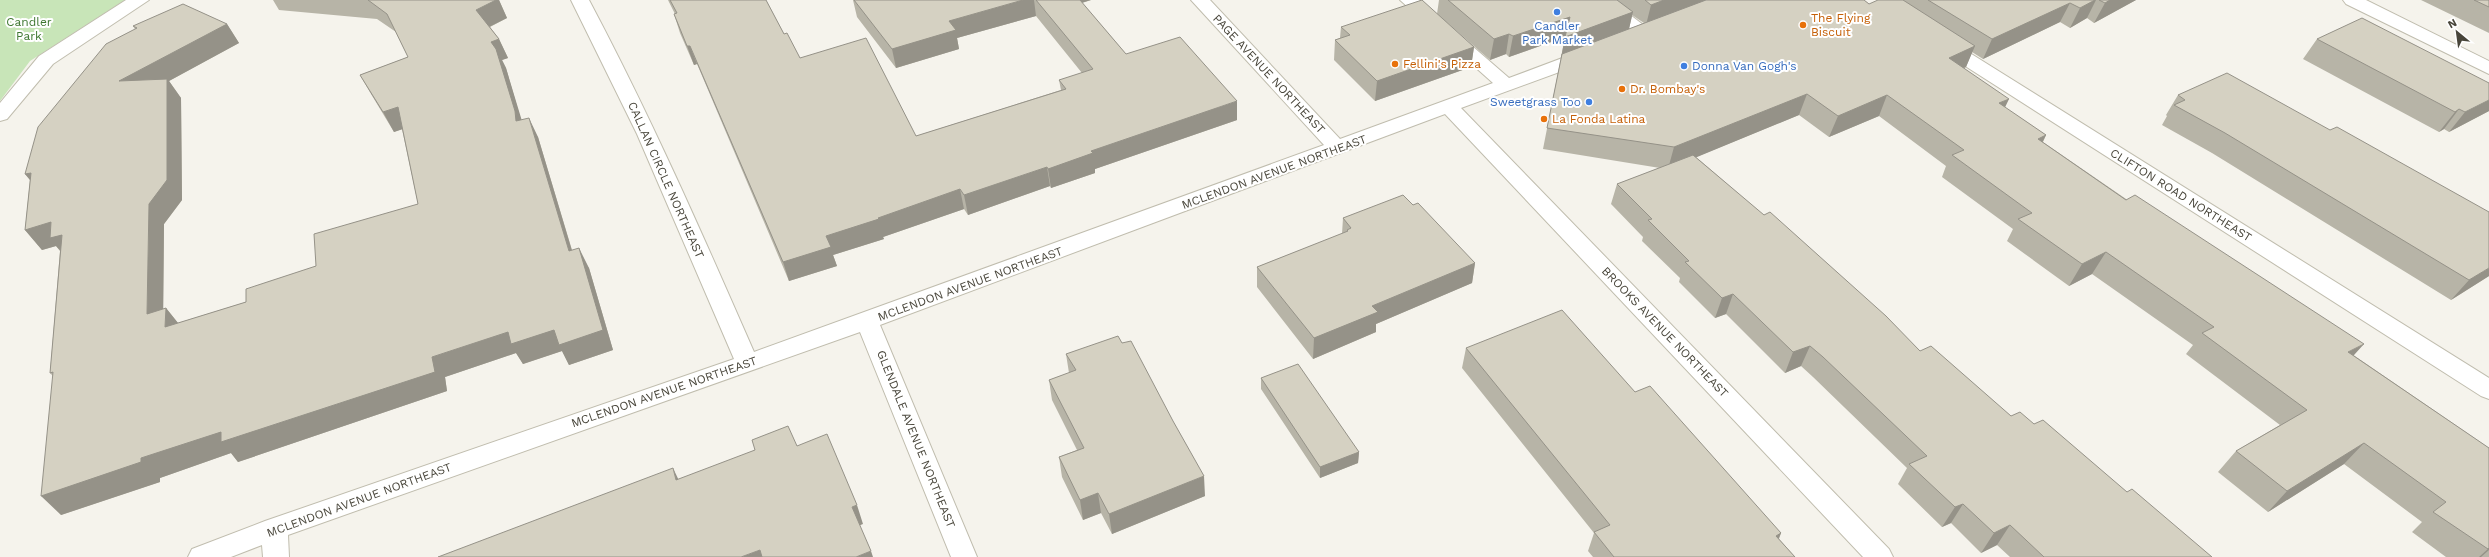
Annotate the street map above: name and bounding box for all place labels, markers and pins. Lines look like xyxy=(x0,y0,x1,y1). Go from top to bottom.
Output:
marker: Candler Park Market xyxy=(1552,7,1562,17)
place label: The Flying Biscuit xyxy=(1811,11,1871,39)
place label: Candler Park Market xyxy=(1522,19,1592,47)
marker: The Flying Biscuit xyxy=(1798,20,1808,30)
place label: Fellini's Pizza xyxy=(1403,57,1481,71)
marker: Fellini's Pizza xyxy=(1390,59,1400,69)
place label: Donna Van Gogh's xyxy=(1692,59,1797,73)
marker: Donna Van Gogh's xyxy=(1679,61,1689,71)
place label: Dr. Bombay's xyxy=(1630,82,1705,96)
marker: Dr. Bombay's xyxy=(1617,84,1627,94)
place label: Sweetgrass Too xyxy=(1490,95,1581,109)
marker: Sweetgrass Too xyxy=(1584,97,1594,107)
place label: La Fonda Latina xyxy=(1552,112,1646,126)
marker: La Fonda Latina xyxy=(1539,114,1549,124)

